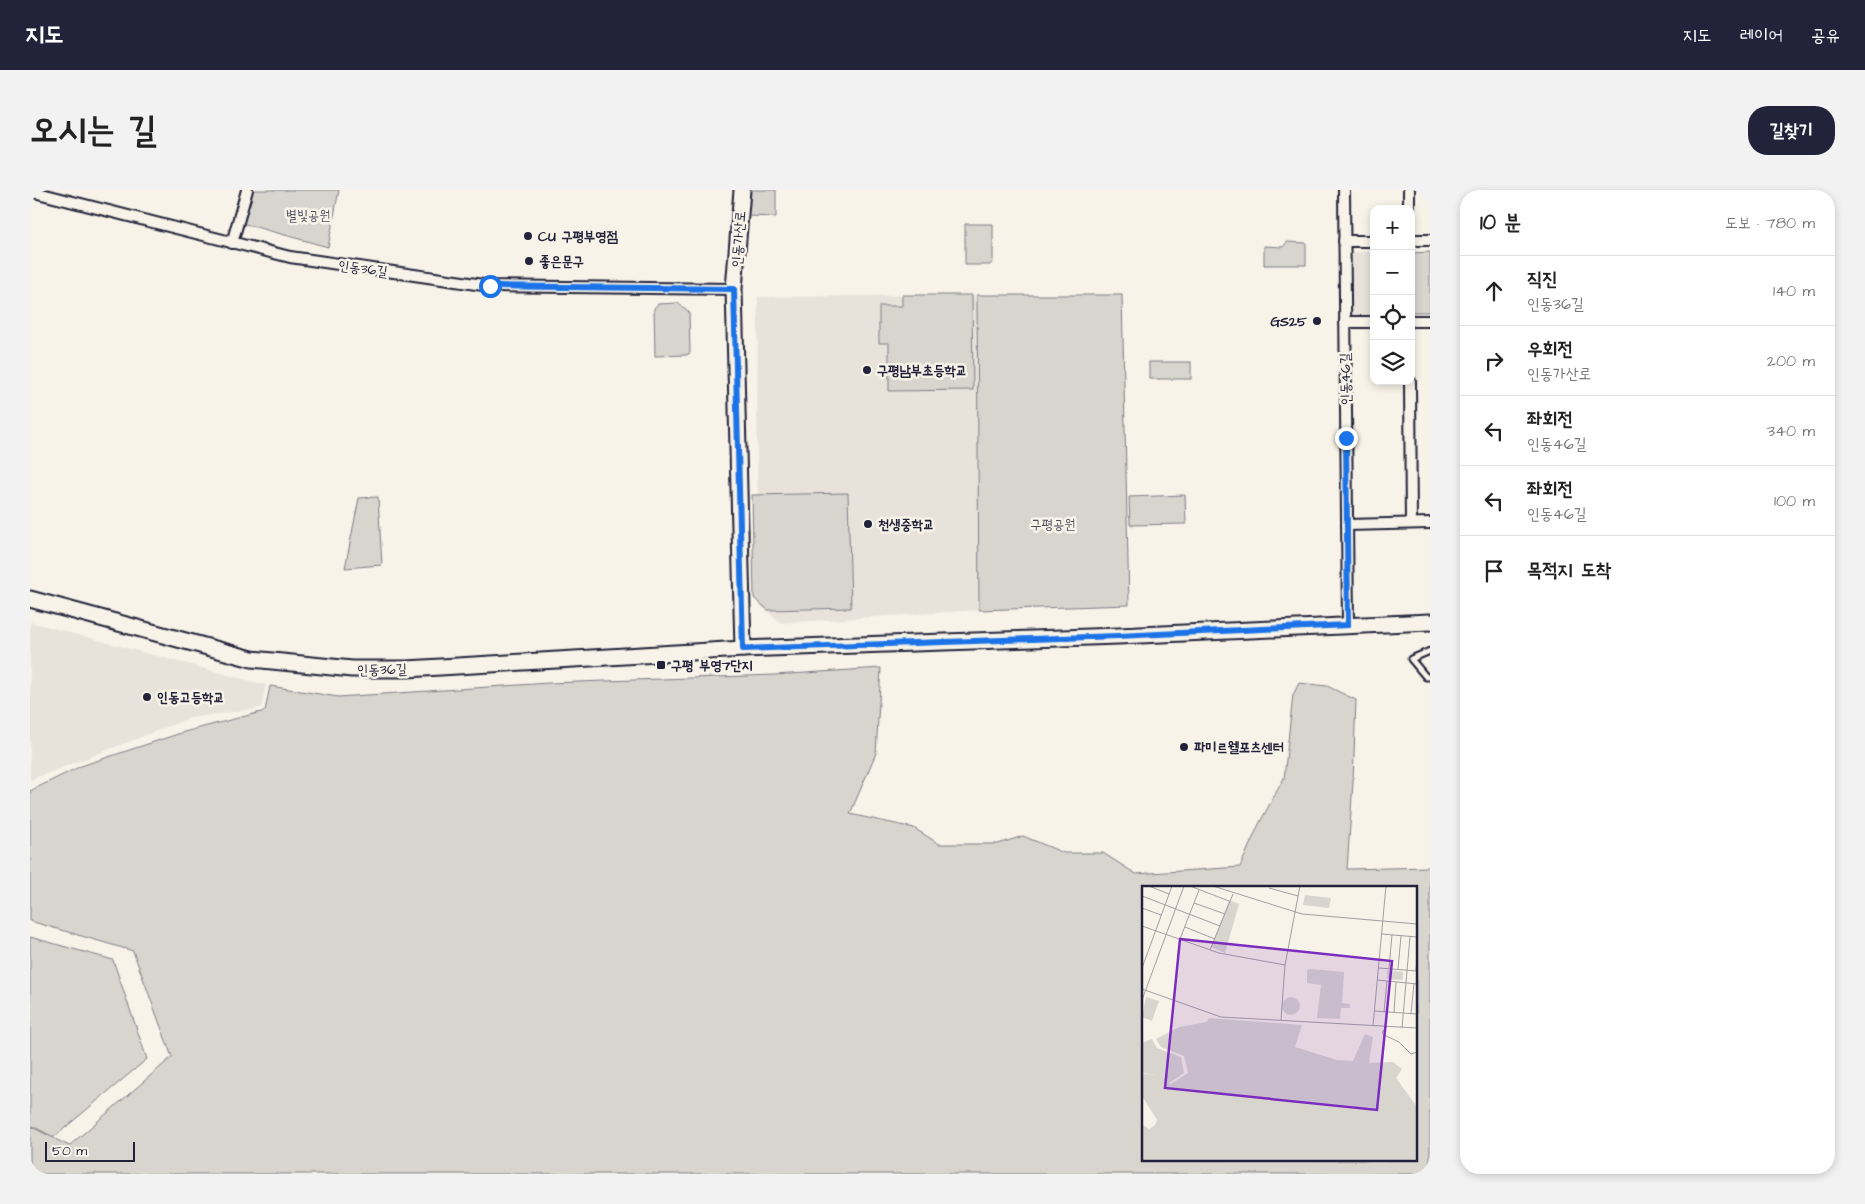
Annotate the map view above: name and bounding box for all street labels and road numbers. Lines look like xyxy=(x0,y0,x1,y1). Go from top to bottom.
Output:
street label: 인동가산로 xyxy=(727,210,751,268)
street label: 인동36길 xyxy=(337,256,390,282)
street label: 인동46길 xyxy=(1336,352,1356,405)
street label: 인동36길 xyxy=(357,660,408,680)

